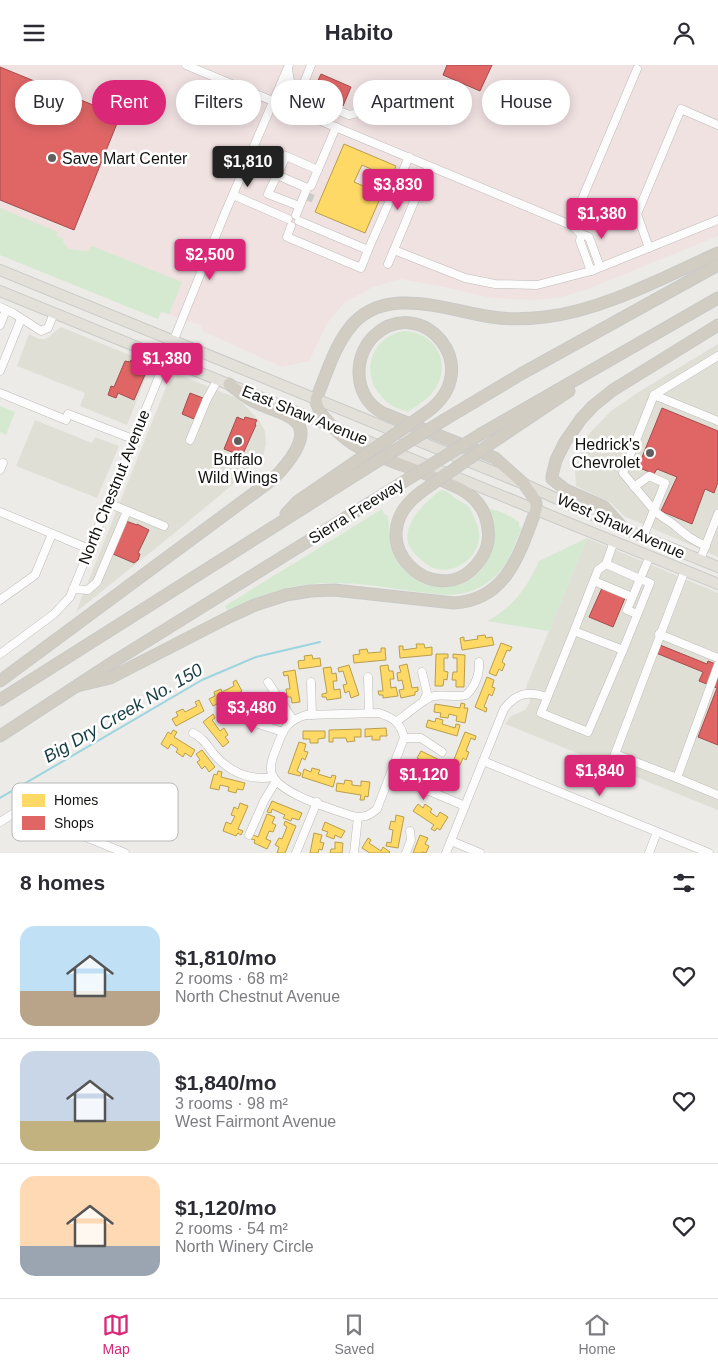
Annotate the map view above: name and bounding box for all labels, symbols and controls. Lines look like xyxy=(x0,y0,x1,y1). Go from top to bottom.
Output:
icon: menu xyxy=(20,19,48,47)
icon: person xyxy=(670,19,698,47)
text: Habito xyxy=(325,20,393,45)
chip: Buy xyxy=(15,80,82,125)
chip: Rent xyxy=(92,80,166,125)
chip: Filters xyxy=(176,80,261,125)
chip: New xyxy=(271,80,343,125)
chip: Apartment xyxy=(353,80,472,125)
chip: House xyxy=(482,80,570,125)
pin: $1,810 xyxy=(207,145,289,188)
place label: Save Mart Center xyxy=(62,150,188,167)
marker: Save Mart Center xyxy=(46,152,58,164)
text: $1,810 xyxy=(224,153,272,170)
pin: $3,830 xyxy=(357,169,439,211)
text: $3,830 xyxy=(374,176,422,193)
pin: $1,380 xyxy=(561,197,643,240)
text: $1,380 xyxy=(578,205,626,222)
pin: $2,500 xyxy=(169,239,251,281)
text: $2,500 xyxy=(186,246,234,263)
pin: $1,380 xyxy=(126,343,208,385)
text: $1,380 xyxy=(143,350,191,367)
street label: East Shaw Avenue xyxy=(240,382,370,448)
street label: North Chestnut Avenue xyxy=(75,407,153,567)
marker: Buffalo Wild Wings xyxy=(232,435,244,447)
place label: Hedrick's Chevrolet xyxy=(572,436,641,471)
marker: Hedrick's Chevrolet xyxy=(644,447,656,459)
place label: Buffalo Wild Wings xyxy=(198,451,278,486)
street label: Sierra Freeway xyxy=(305,475,407,547)
street label: West Shaw Avenue xyxy=(554,490,688,562)
water label: Big Dry Creek No. 150 xyxy=(40,659,206,767)
pin: $3,480 xyxy=(211,691,293,734)
text: $3,480 xyxy=(228,699,276,716)
pin: $1,840 xyxy=(559,755,641,797)
pin: $1,120 xyxy=(383,759,465,801)
text: $1,840 xyxy=(576,762,624,779)
text: $1,120 xyxy=(400,766,448,783)
legend xyxy=(12,783,178,841)
text: Homes xyxy=(54,792,98,808)
text: Shops xyxy=(54,815,94,831)
icon: filters xyxy=(670,869,698,897)
text: 8 homes xyxy=(20,871,105,894)
icon: home xyxy=(60,946,120,1006)
text: $1,810/mo xyxy=(175,946,277,969)
icon: heart xyxy=(670,962,698,990)
text: 2 rooms · 68 m² xyxy=(175,970,288,987)
text: North Chestnut Avenue xyxy=(175,988,340,1005)
icon: home xyxy=(60,1071,120,1131)
text: $1,840/mo xyxy=(175,1071,277,1094)
icon: heart xyxy=(670,1087,698,1115)
text: 3 rooms · 98 m² xyxy=(175,1095,288,1112)
text: West Fairmont Avenue xyxy=(175,1113,336,1130)
icon: home xyxy=(60,1196,120,1256)
text: $1,120/mo xyxy=(175,1196,277,1219)
icon: heart xyxy=(670,1212,698,1240)
text: 2 rooms · 54 m² xyxy=(175,1220,288,1237)
text: North Winery Circle xyxy=(175,1238,314,1255)
tab: Map xyxy=(102,1311,130,1357)
tab: Saved xyxy=(334,1311,374,1357)
tab: Home xyxy=(578,1311,616,1357)

